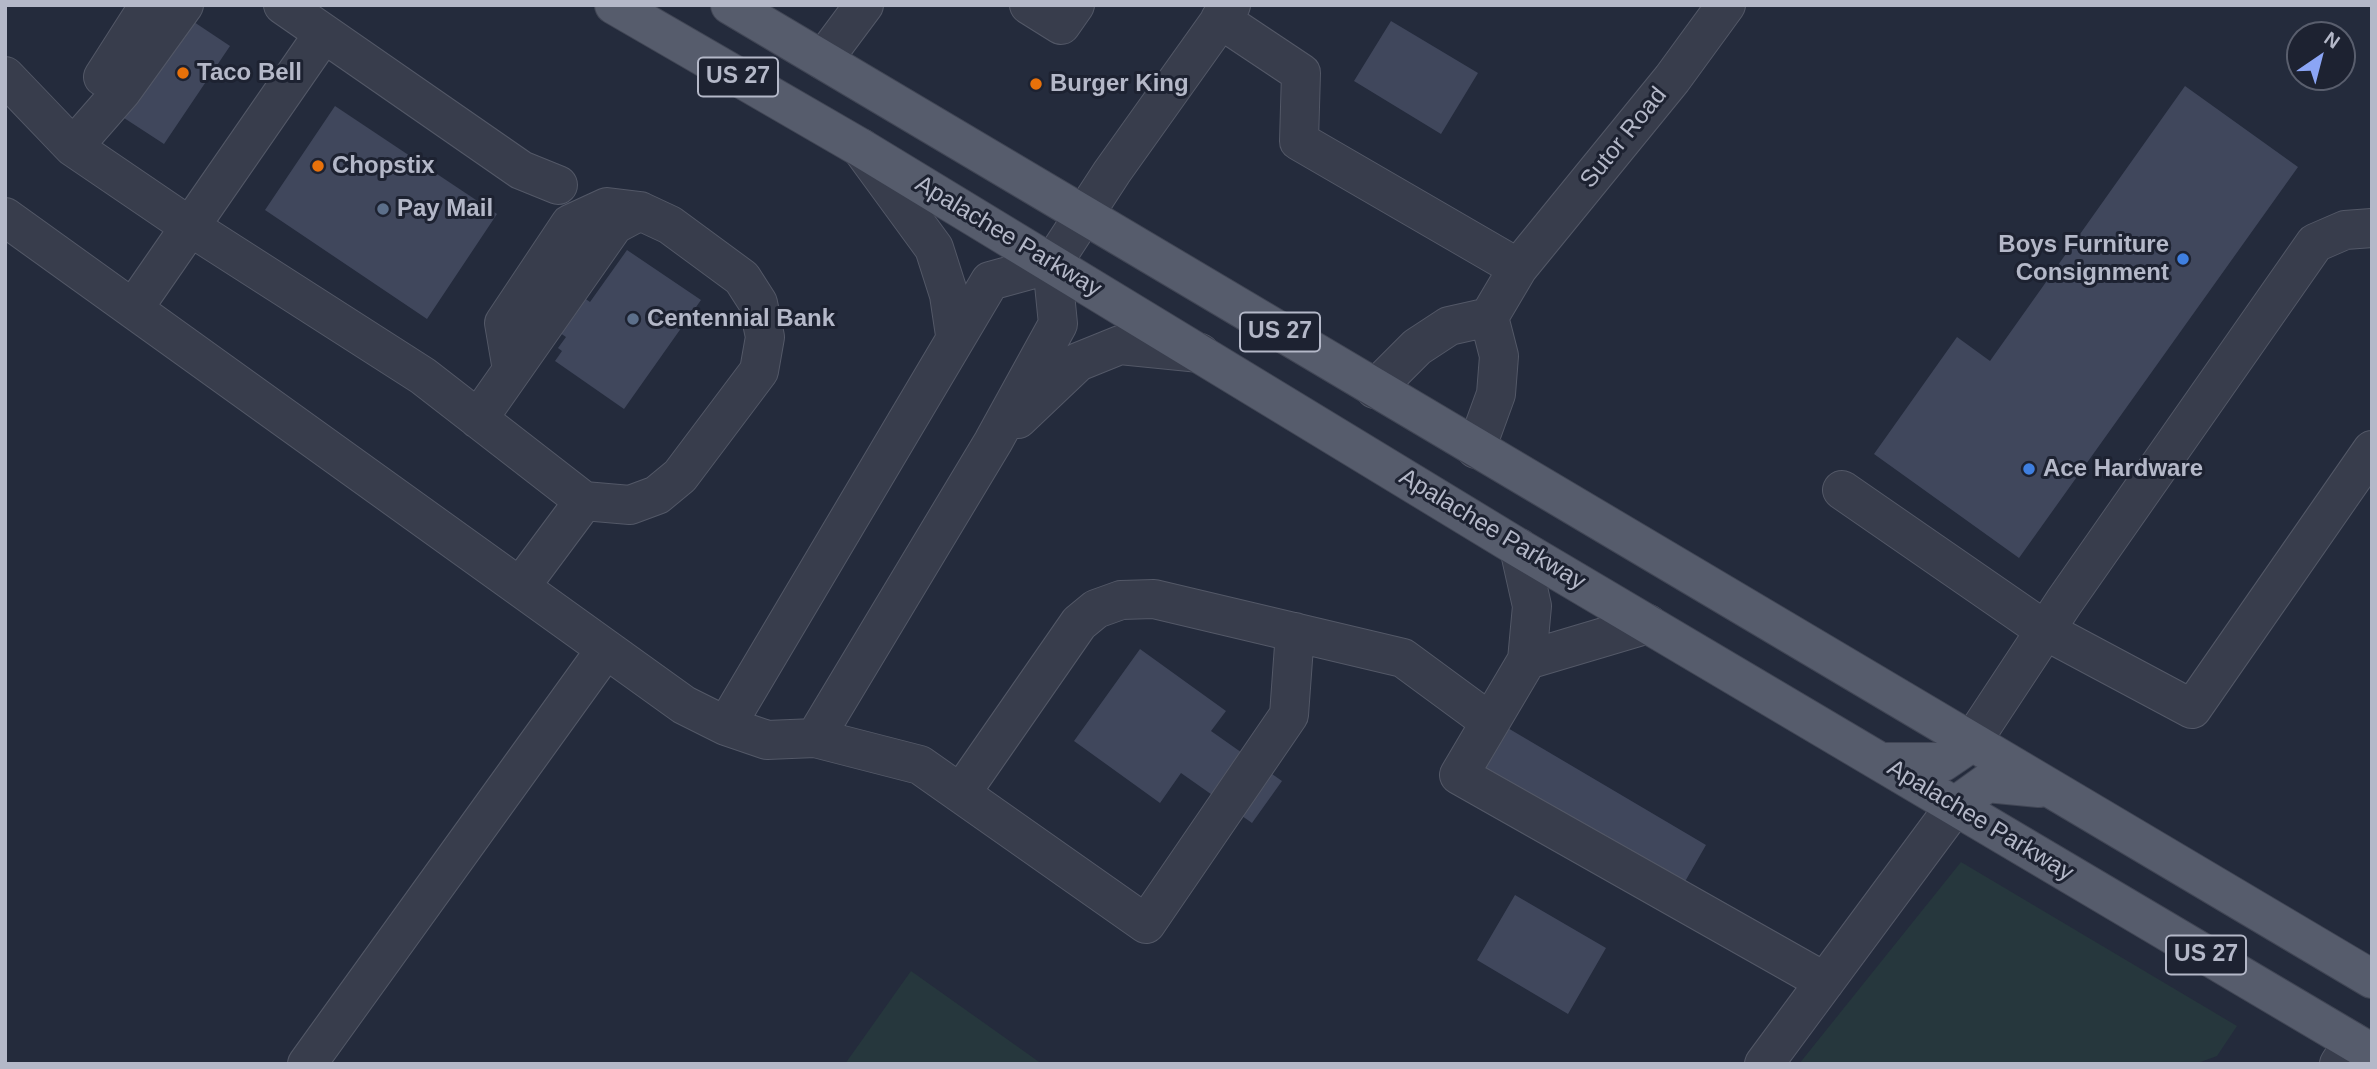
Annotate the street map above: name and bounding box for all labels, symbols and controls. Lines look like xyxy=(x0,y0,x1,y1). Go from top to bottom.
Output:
north arrow xyxy=(2286,21,2356,91)
text: N xyxy=(2321,27,2344,53)
road number: US 27 xyxy=(698,58,778,96)
place label: Taco Bell xyxy=(197,59,302,87)
marker: Taco Bell xyxy=(175,65,191,81)
place label: Burger King xyxy=(1050,70,1189,98)
marker: Burger King xyxy=(1028,76,1044,92)
street label: Sutor Road xyxy=(1575,82,1673,194)
place label: Chopstix xyxy=(332,152,435,180)
marker: Chopstix xyxy=(310,158,326,174)
street label: Apalachee Parkway xyxy=(910,170,1106,304)
place label: Pay Mail xyxy=(397,195,493,223)
marker: Pay Mail xyxy=(375,201,391,217)
place label: Boys Furniture Consignment xyxy=(1998,231,2169,287)
marker: Boys Furniture Consignment xyxy=(2175,251,2191,267)
place label: Centennial Bank xyxy=(647,305,835,333)
marker: Centennial Bank xyxy=(625,311,641,327)
road number: US 27 xyxy=(1240,312,1320,352)
place label: Ace Hardware xyxy=(2043,455,2203,483)
marker: Ace Hardware xyxy=(2021,461,2037,477)
street label: Apalachee Parkway xyxy=(1394,463,1590,597)
street label: Apalachee Parkway xyxy=(1882,754,2078,888)
road number: US 27 xyxy=(2166,936,2246,974)

